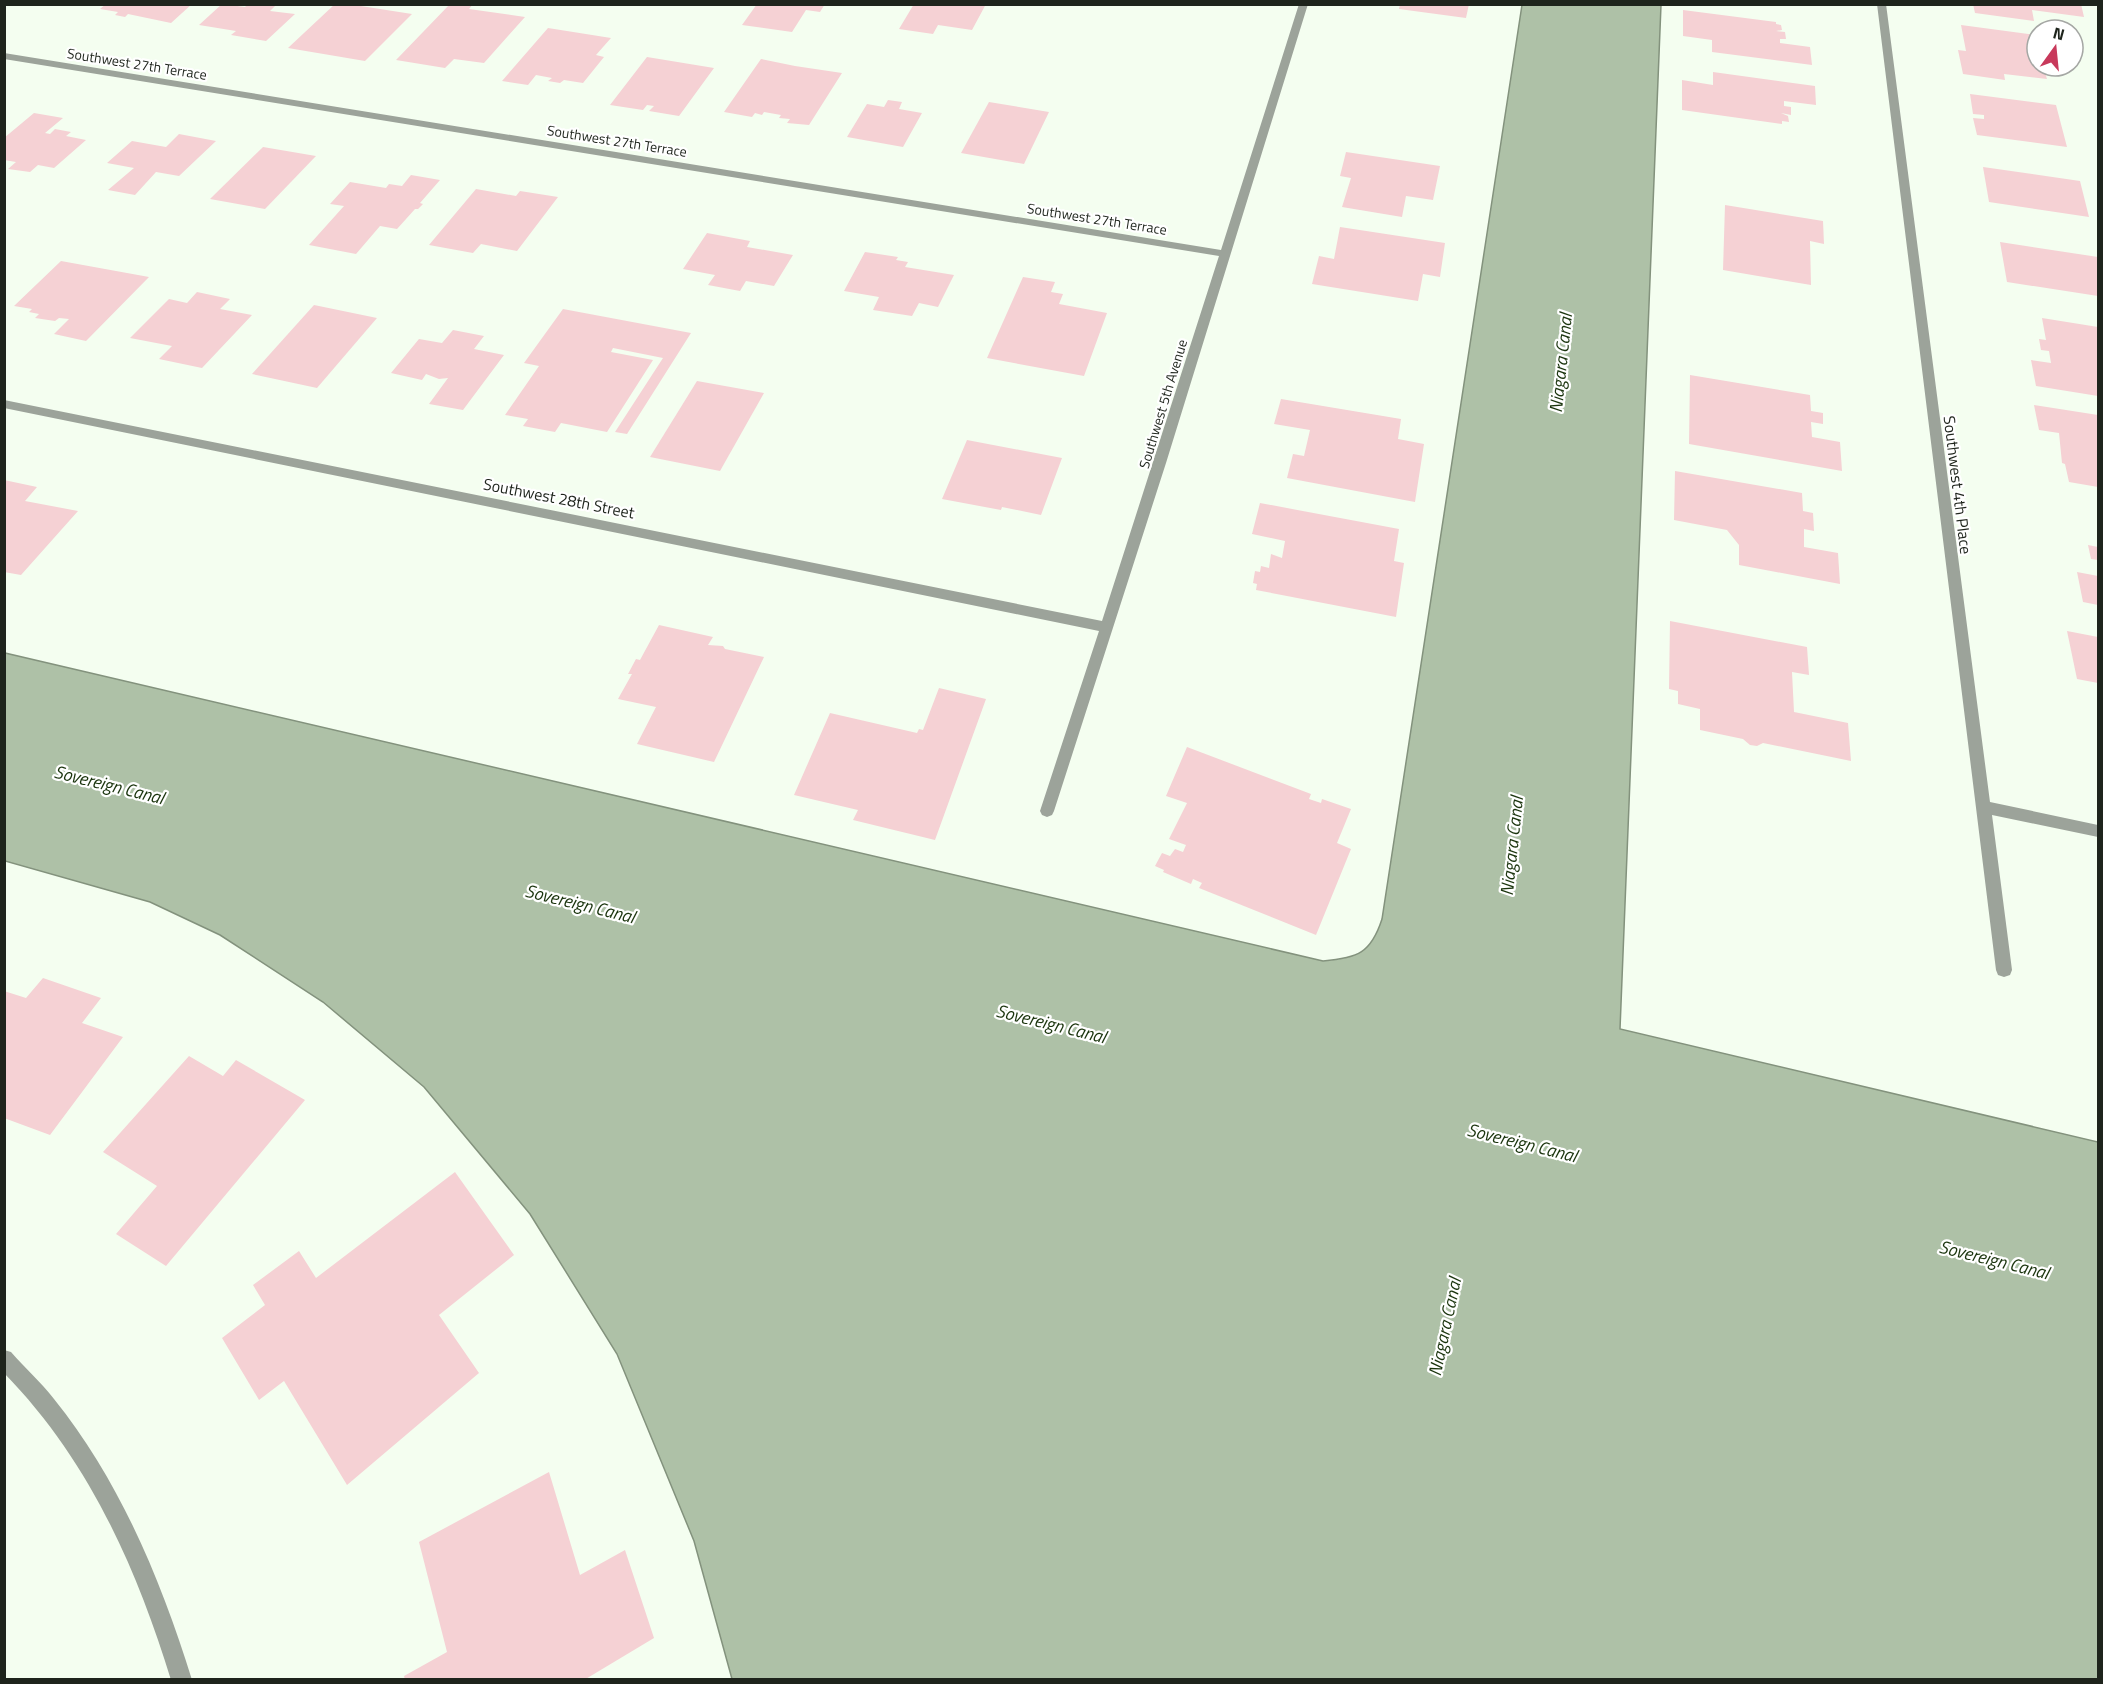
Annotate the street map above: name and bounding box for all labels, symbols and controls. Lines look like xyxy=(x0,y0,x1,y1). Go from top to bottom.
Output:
north arrow xyxy=(2025,18,2085,78)
text: N xyxy=(2050,20,2067,47)
street label: Southwest 27th Terrace xyxy=(66,42,208,85)
street label: Southwest 27th Terrace xyxy=(546,119,688,162)
street label: Southwest 27th Terrace xyxy=(1026,197,1168,240)
water label: Niagara Canal xyxy=(1542,310,1579,414)
street label: Southwest 5th Avenue xyxy=(1133,337,1192,471)
street label: Southwest 4th Place xyxy=(1938,414,1978,556)
street label: Southwest 28th Street xyxy=(481,472,637,524)
water label: Sovereign Canal xyxy=(51,758,169,812)
water label: Niagara Canal xyxy=(1493,793,1530,897)
water label: Sovereign Canal xyxy=(522,877,640,931)
water label: Sovereign Canal xyxy=(993,997,1111,1051)
water label: Sovereign Canal xyxy=(1464,1116,1582,1170)
water label: Sovereign Canal xyxy=(1936,1233,2054,1287)
water label: Niagara Canal xyxy=(1421,1273,1469,1378)

